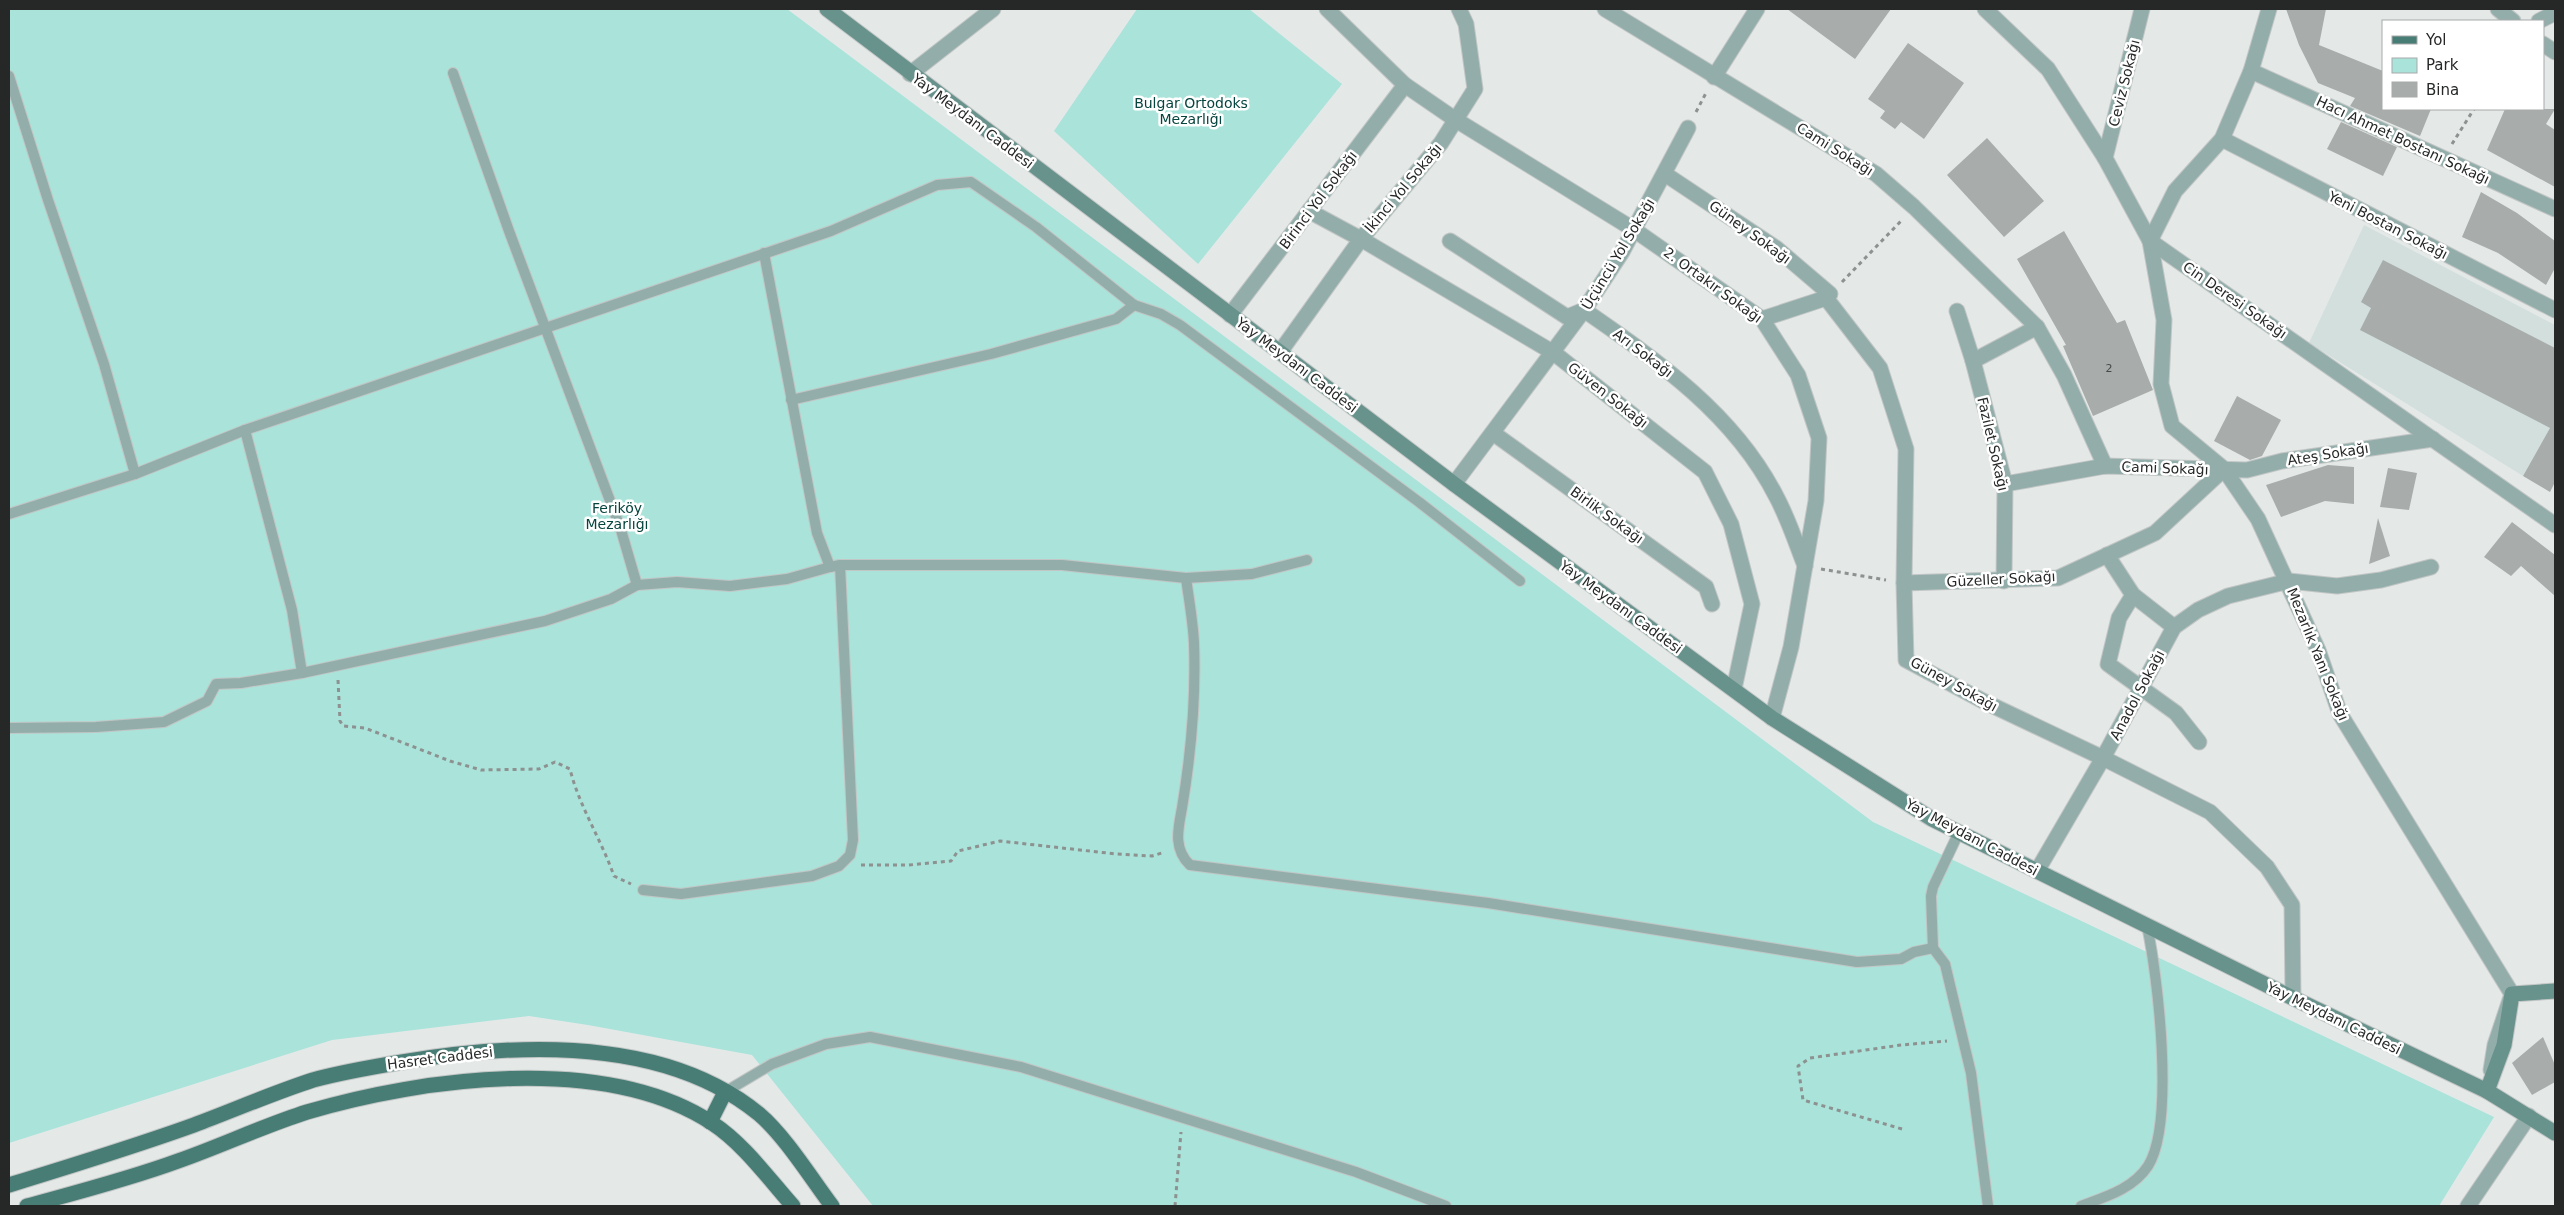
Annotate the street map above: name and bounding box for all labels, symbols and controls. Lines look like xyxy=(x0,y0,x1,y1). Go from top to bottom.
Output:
legend xyxy=(2382,20,2544,110)
text: Yol xyxy=(2425,31,2447,49)
street label: Ceviz Sokağı xyxy=(2105,38,2143,128)
text: Park xyxy=(2426,56,2459,74)
street label: Yay Meydanı Caddesi xyxy=(908,70,1037,172)
text: Bina xyxy=(2426,81,2459,99)
street label: Hacı Ahmet Bostanı Sokağı xyxy=(2314,93,2492,187)
park label: Bulgar Ortodoks Mezarlığı xyxy=(1134,95,1248,127)
street label: Cami Sokağı xyxy=(1794,119,1876,179)
street label: İkinci Yol Sokağı xyxy=(1360,140,1445,236)
street label: Birinci Yol Sokağı xyxy=(1276,148,1360,252)
street label: Yeni Bostan Sokağı xyxy=(2325,187,2450,262)
street label: Üçüncü Yol Sokağı xyxy=(1578,195,1658,313)
street label: Güney Sokağı xyxy=(1706,197,1794,267)
street label: 2. Ortakır Sokağı xyxy=(1661,244,1765,326)
street label: Cin Deresi Sokağı xyxy=(2180,258,2290,342)
street label: Yay Meydanı Caddesi xyxy=(1232,314,1361,416)
street label: Arı Sokağı xyxy=(1610,325,1676,381)
street label: Güven Sokağı xyxy=(1565,359,1651,431)
house number: 2 xyxy=(2106,362,2113,375)
street label: Fazilet Sokağı xyxy=(1974,396,2012,492)
street label: Ateş Sokağı xyxy=(2286,440,2370,468)
street label: Cami Sokağı xyxy=(2121,458,2209,478)
street label: Birlik Sokağı xyxy=(1567,483,1647,547)
park label: Feriköy Mezarlığı xyxy=(586,500,648,532)
street label: Yay Meydanı Caddesi xyxy=(1556,557,1685,657)
street label: Güzeller Sokağı xyxy=(1946,568,2056,590)
street label: Mezarlık Yanı Sokağı xyxy=(2284,585,2352,723)
street label: Anadol Sokağı xyxy=(2107,647,2167,743)
street label: Güney Sokağı xyxy=(1908,654,2000,714)
street label: Yay Meydanı Caddesi xyxy=(1902,795,2041,879)
street label: Yay Meydanı Caddesi xyxy=(2263,978,2404,1058)
street label: Hasret Caddesi xyxy=(386,1044,494,1072)

